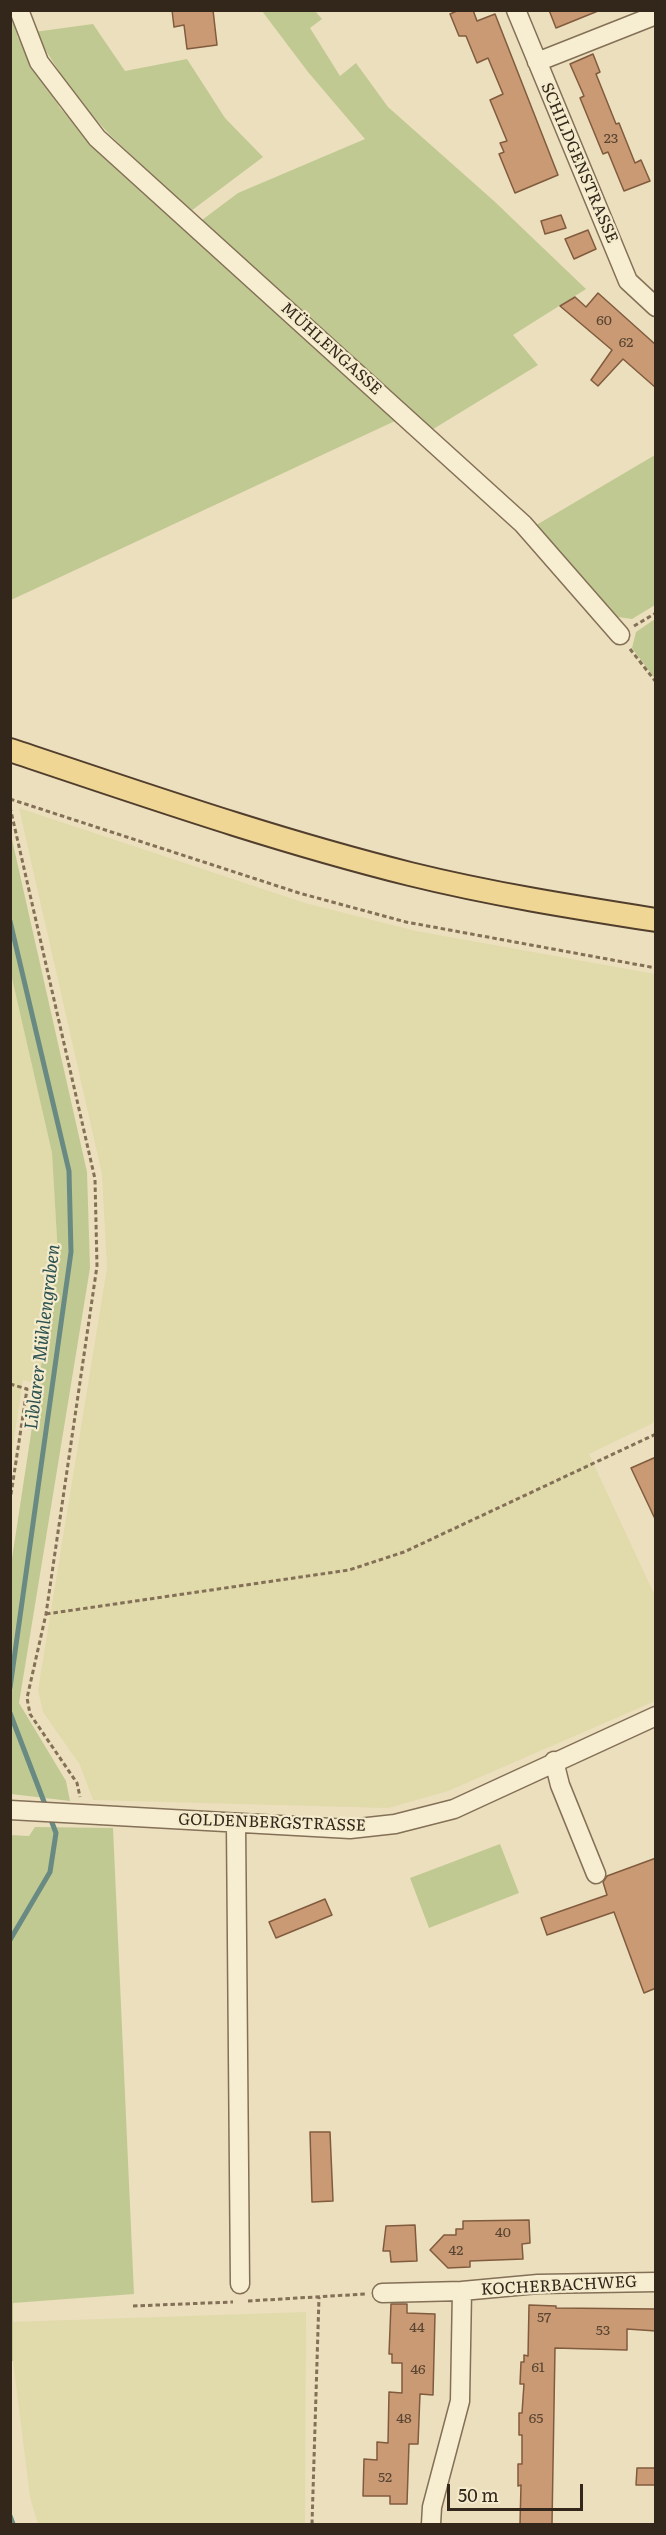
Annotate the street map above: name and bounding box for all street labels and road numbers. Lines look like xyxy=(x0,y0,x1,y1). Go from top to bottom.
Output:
street label: SCHILDGENSTRASSE xyxy=(536,80,622,246)
street label: MÜHLENGASSE xyxy=(277,299,385,399)
street label: GOLDENBERGSTRASSE xyxy=(178,1810,366,1836)
street label: KOCHERBACHWEG xyxy=(481,2272,637,2300)

